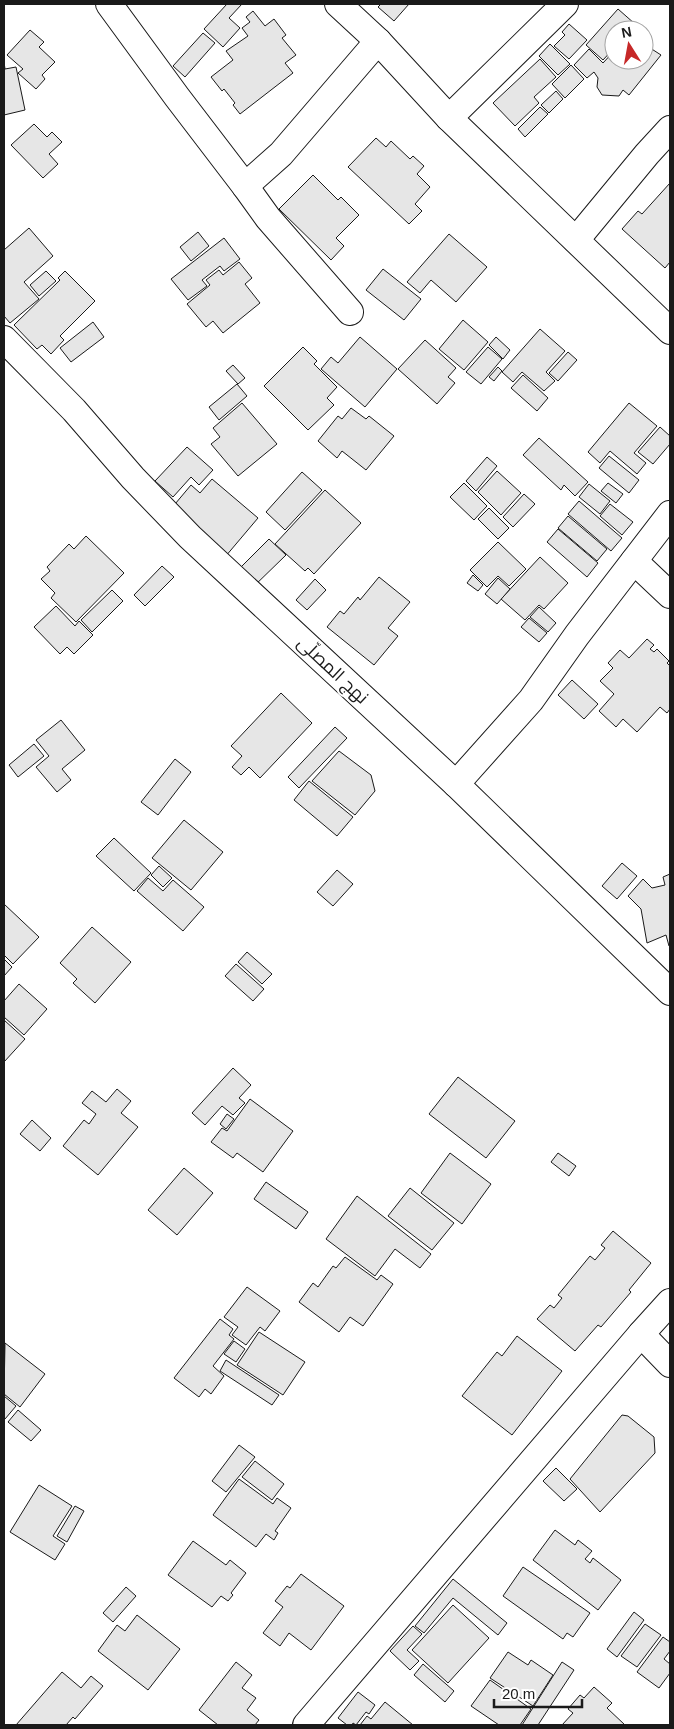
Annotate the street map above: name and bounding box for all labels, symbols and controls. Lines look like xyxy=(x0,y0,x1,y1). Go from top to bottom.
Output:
north arrow xyxy=(604,20,654,70)
text: N xyxy=(620,23,633,41)
street label: نهج المصلّى xyxy=(292,631,373,709)
scale bar xyxy=(494,1676,582,1708)
text: 20 m xyxy=(502,1685,535,1702)

